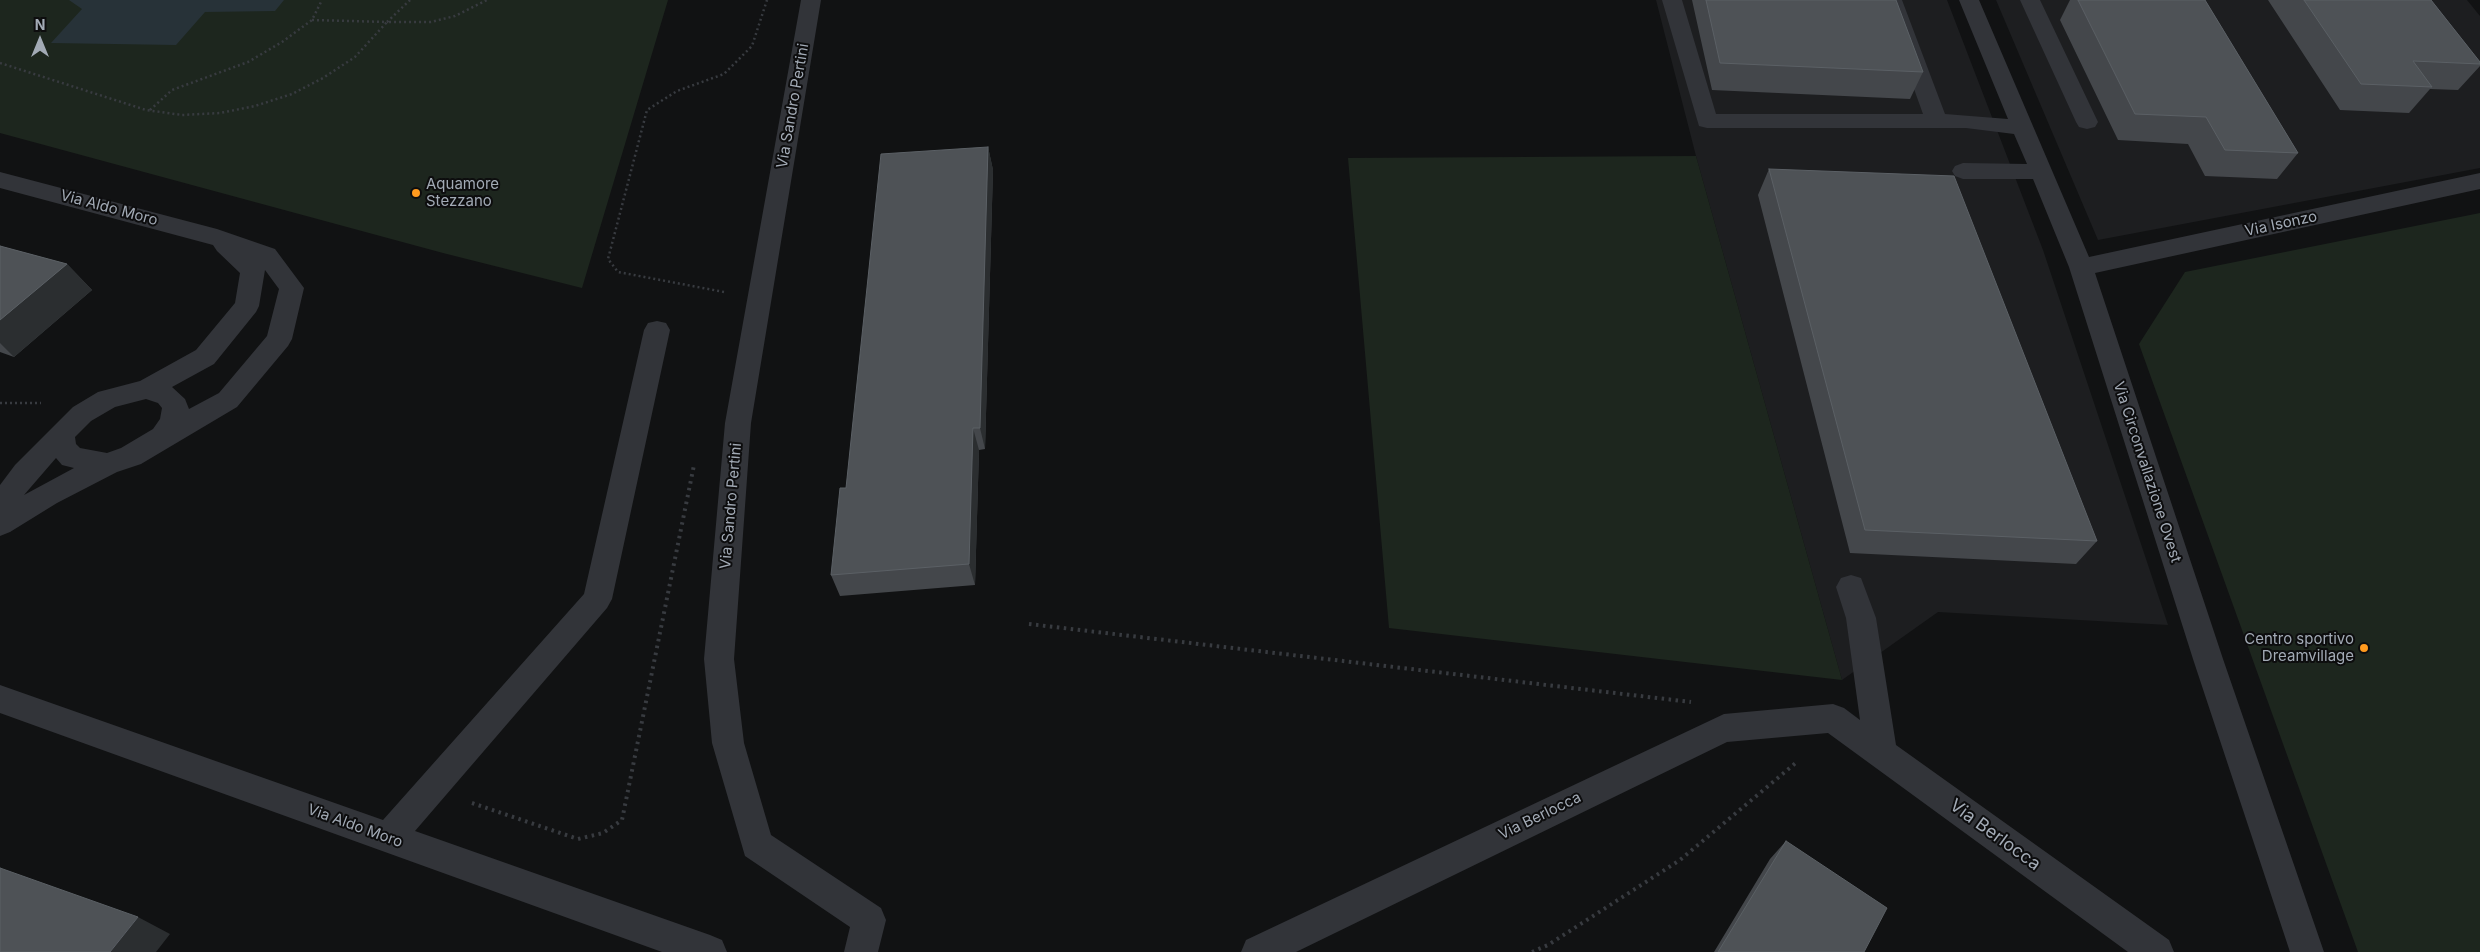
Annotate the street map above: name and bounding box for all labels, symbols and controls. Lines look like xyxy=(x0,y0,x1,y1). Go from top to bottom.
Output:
north arrow xyxy=(15,15,65,65)
text: N xyxy=(35,16,45,33)
street label: Via Sandro Pertini xyxy=(773,42,813,170)
place label: Aquamore Stezzano xyxy=(426,175,499,210)
street label: Via Aldo Moro xyxy=(58,186,160,230)
marker: Aquamore Stezzano xyxy=(410,187,422,199)
street label: Via Isonzo xyxy=(2243,208,2319,240)
street label: Via Circonvallazione Ovest xyxy=(2109,379,2185,565)
street label: Via Sandro Pertini xyxy=(717,442,745,570)
place label: Centro sportivo Dreamvillage xyxy=(2244,630,2354,665)
marker: Centro sportivo Dreamvillage xyxy=(2358,642,2370,654)
street label: Via Berlocca xyxy=(1496,788,1584,844)
street label: Via Berlocca xyxy=(1945,795,2045,875)
street label: Via Aldo Moro xyxy=(305,800,405,852)

